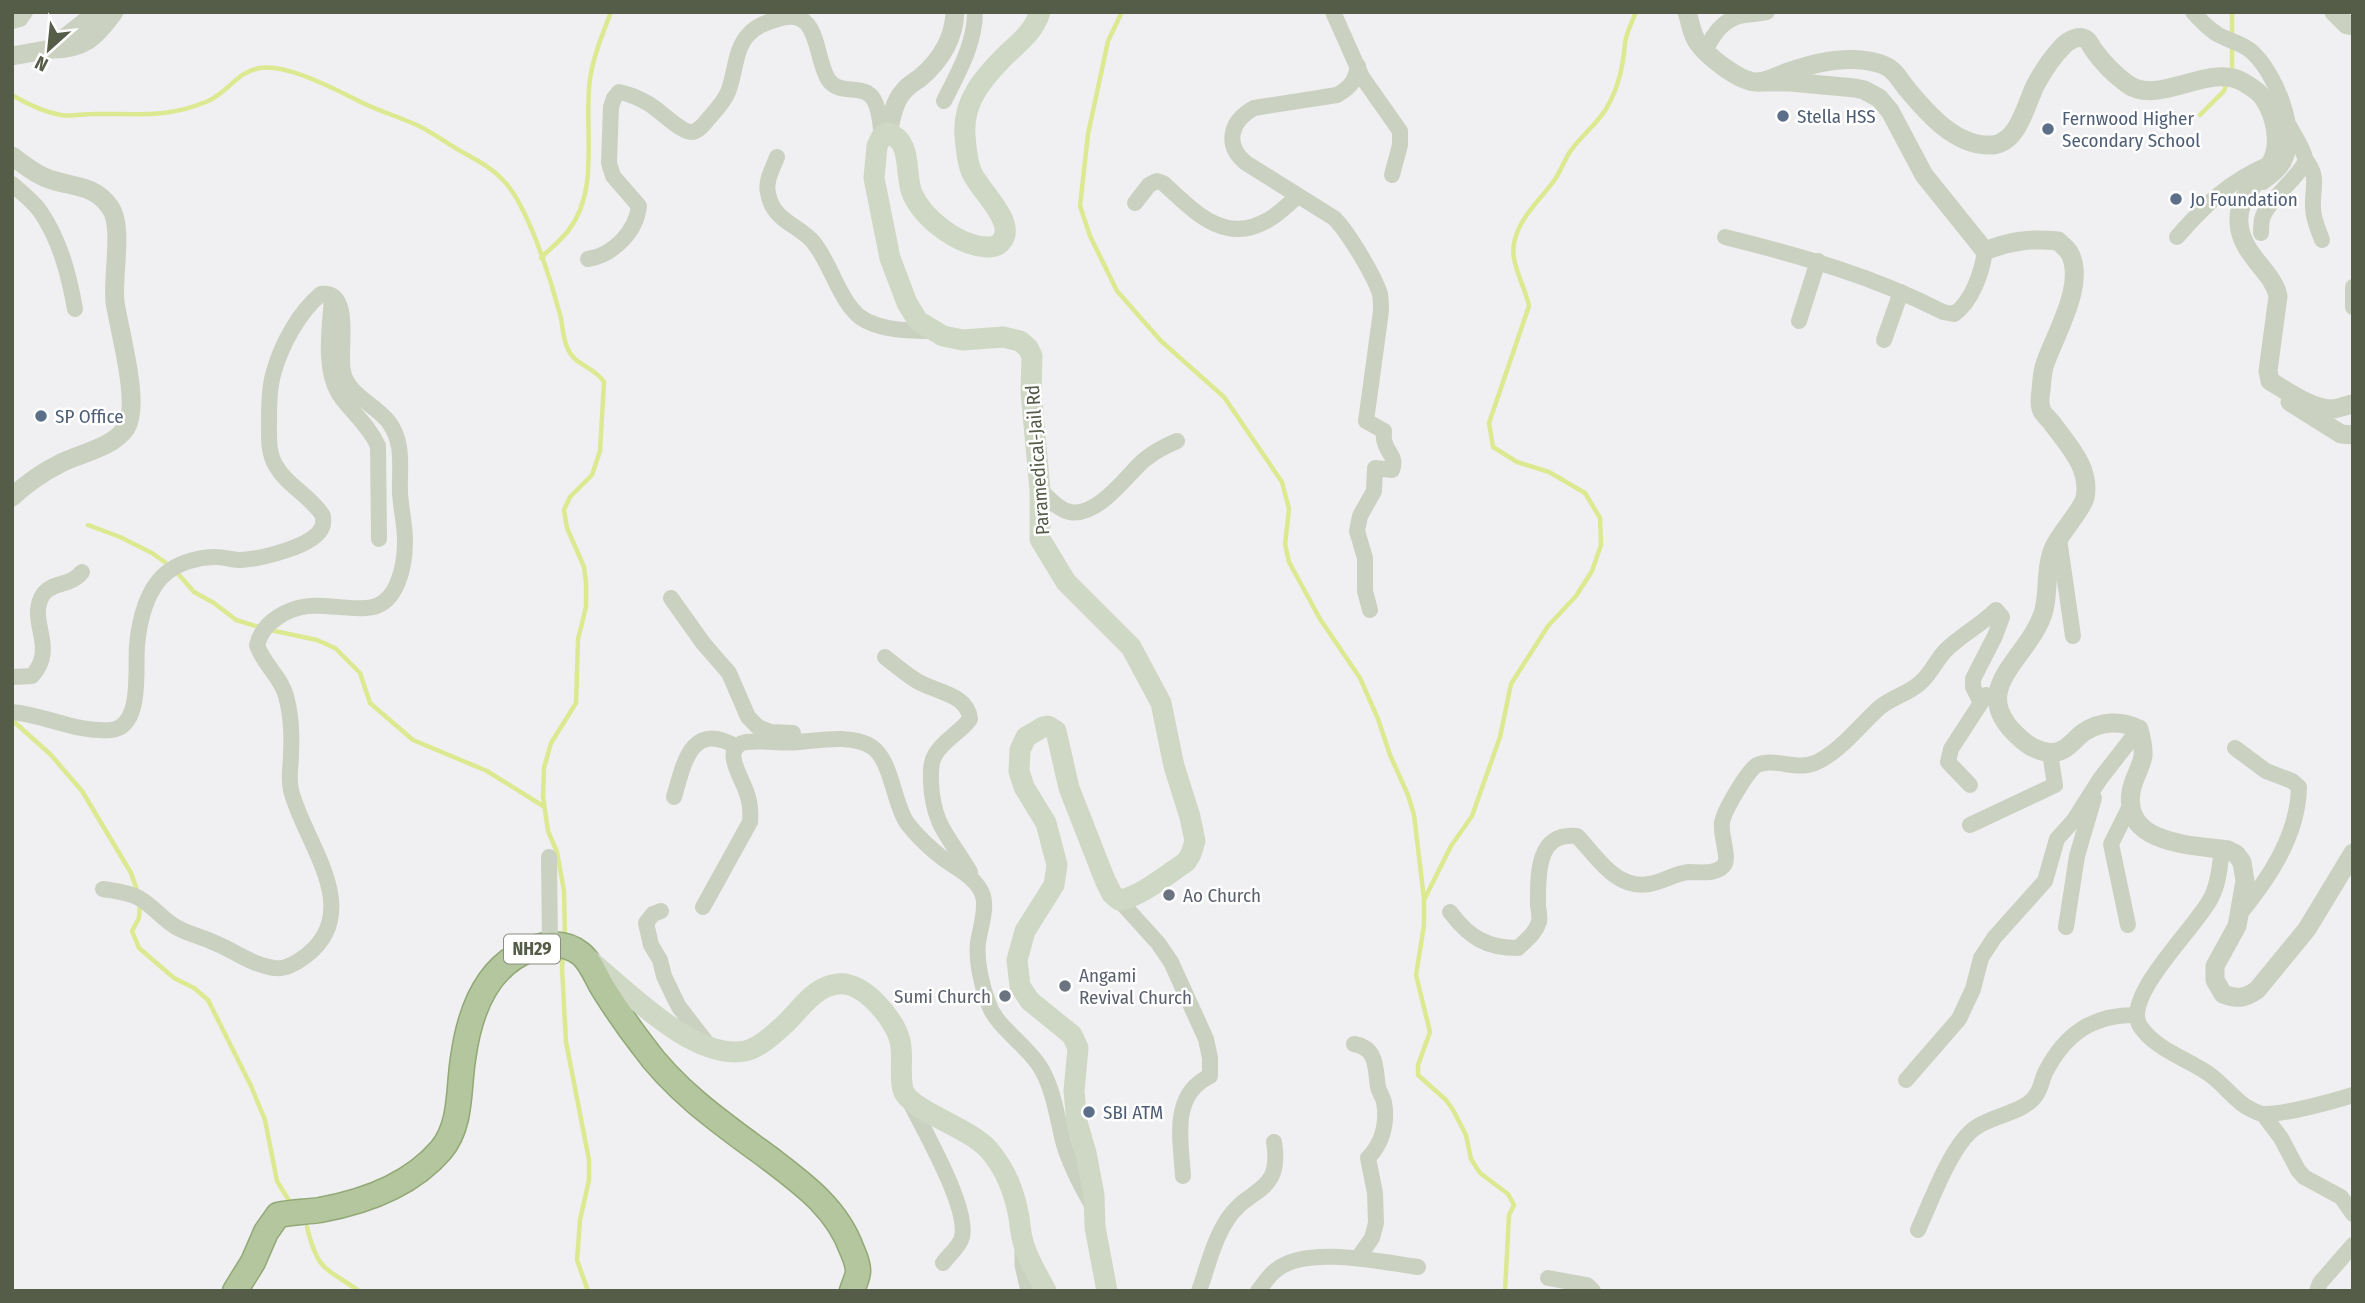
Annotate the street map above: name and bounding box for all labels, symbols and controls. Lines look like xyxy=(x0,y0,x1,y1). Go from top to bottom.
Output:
north arrow xyxy=(14,14,84,84)
text: N xyxy=(31,51,52,77)
place label: Stella HSS xyxy=(1797,105,1876,128)
place label: Fernwood Higher Secondary School xyxy=(2062,107,2200,152)
marker: Stella HSS xyxy=(1775,108,1791,124)
marker: Fernwood Higher Secondary School xyxy=(2040,121,2056,137)
place label: Jo Foundation xyxy=(2190,188,2298,211)
marker: Jo Foundation xyxy=(2168,191,2184,207)
street label: Paramedical-Jail Rd xyxy=(1021,384,1054,536)
place label: SP Office xyxy=(55,405,124,428)
marker: SP Office xyxy=(33,408,49,424)
place label: Ao Church xyxy=(1183,884,1261,907)
marker: Ao Church xyxy=(1161,887,1177,903)
road number: NH29 xyxy=(504,934,560,964)
place label: Angami Revival Church xyxy=(1079,964,1192,1009)
marker: Angami Revival Church xyxy=(1057,978,1073,994)
place label: Sumi Church xyxy=(894,985,991,1008)
marker: Sumi Church xyxy=(997,988,1013,1004)
place label: SBI ATM xyxy=(1103,1101,1163,1124)
marker: SBI ATM xyxy=(1081,1104,1097,1120)

